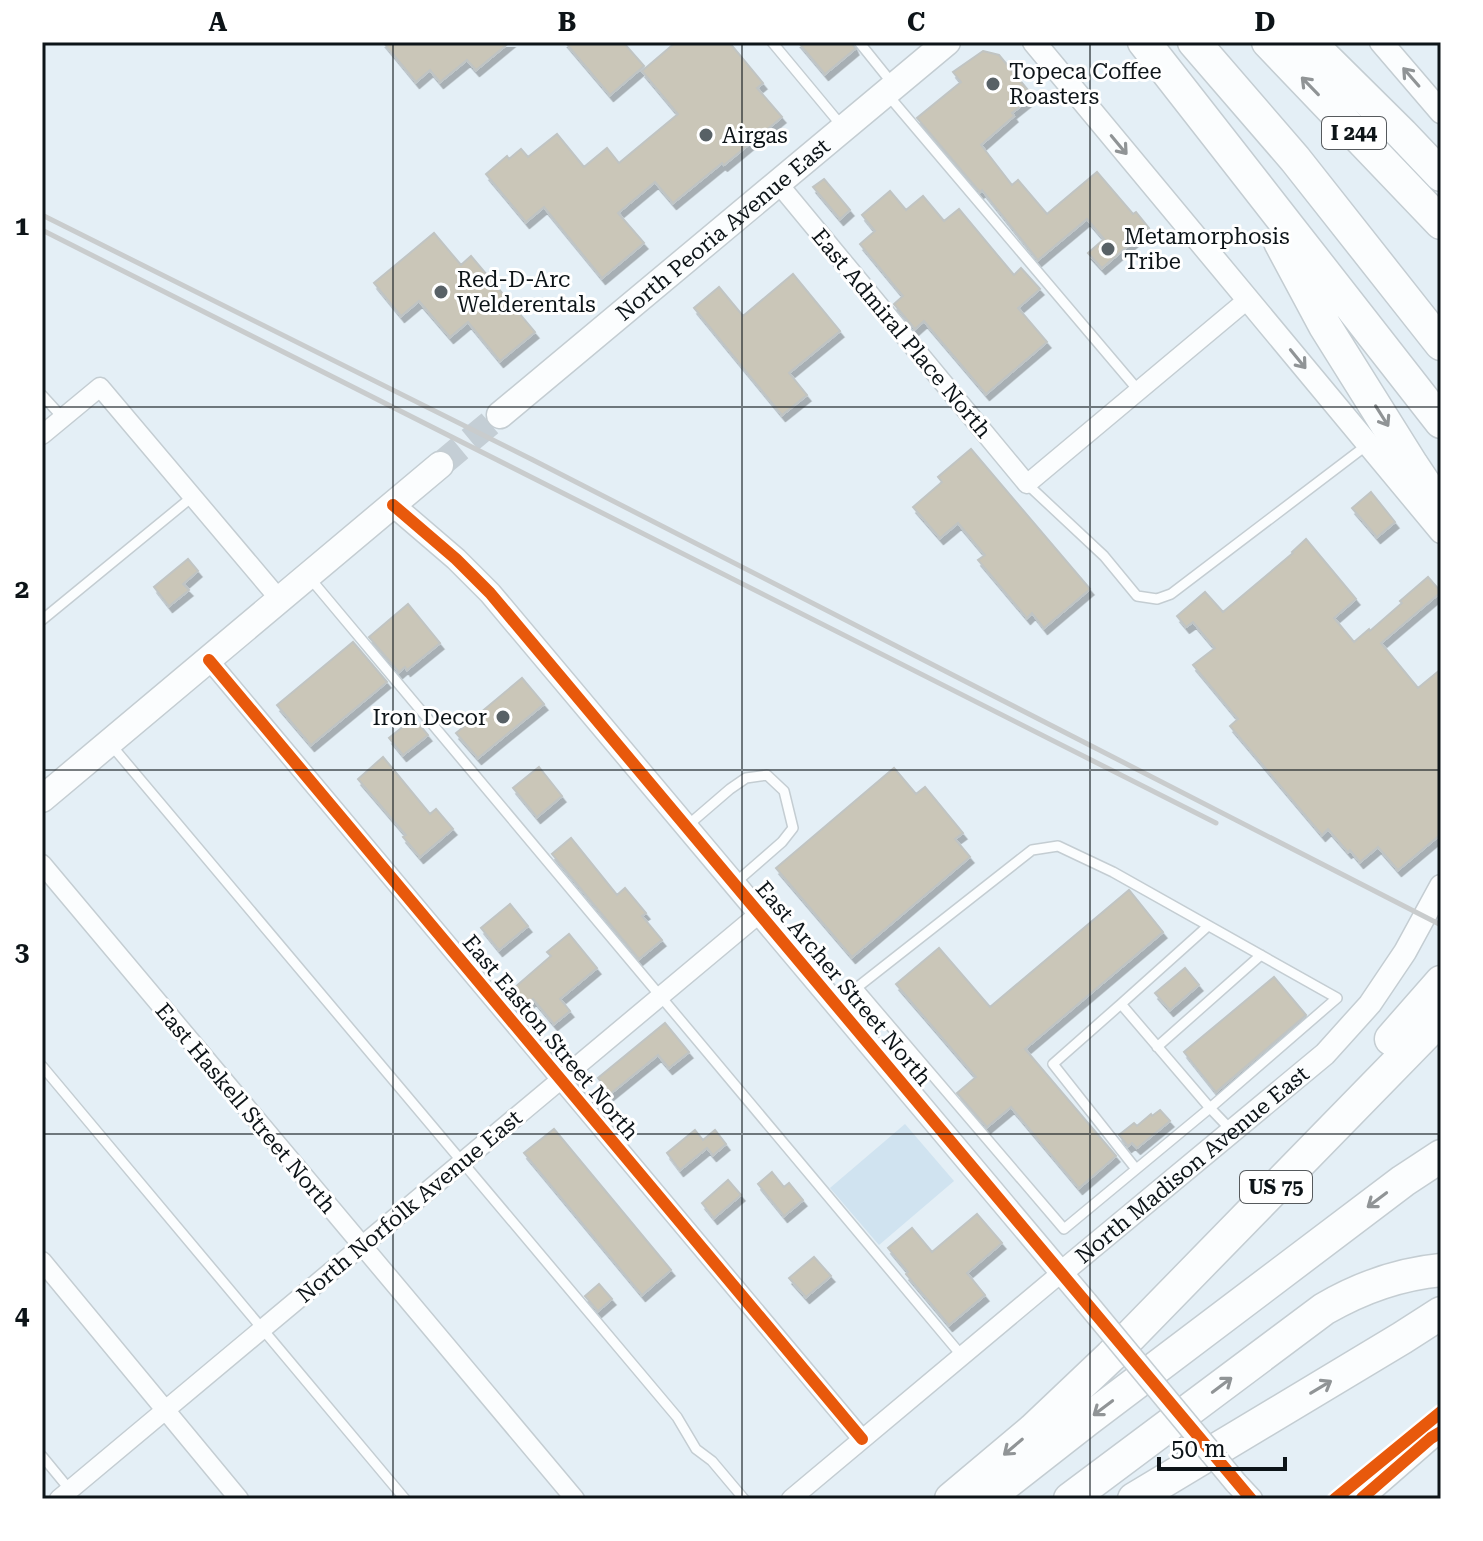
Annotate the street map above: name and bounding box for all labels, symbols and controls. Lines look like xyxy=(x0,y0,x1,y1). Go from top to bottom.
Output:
text: A xyxy=(209,7,228,37)
text: B xyxy=(558,7,576,37)
text: C xyxy=(907,7,925,37)
text: D xyxy=(1255,7,1275,37)
place label: Topeca Coffee Roasters xyxy=(1009,59,1162,109)
one-way arrow xyxy=(1402,67,1420,88)
marker: Topeca Coffee Roasters xyxy=(984,75,1002,93)
one-way arrow xyxy=(1300,76,1319,96)
road number: I 244 xyxy=(1322,117,1386,149)
place label: Airgas xyxy=(722,123,788,148)
marker: Airgas xyxy=(697,126,715,144)
street label: North Peoria Avenue East xyxy=(611,133,835,326)
one-way arrow xyxy=(1110,134,1128,155)
text: 1 xyxy=(15,211,29,241)
street label: East Admiral Place North xyxy=(807,224,996,443)
place label: Metamorphosis Tribe xyxy=(1124,224,1290,274)
marker: Metamorphosis Tribe xyxy=(1099,240,1117,258)
place label: Red-D-Arc Welderentals xyxy=(457,267,596,317)
marker: Red-D-Arc Welderentals xyxy=(432,283,450,301)
one-way arrow xyxy=(1288,349,1306,370)
one-way arrow xyxy=(1373,404,1390,426)
text: 2 xyxy=(15,574,29,604)
place label: Iron Decor xyxy=(373,705,487,730)
marker: Iron Decor xyxy=(494,708,512,726)
street label: East Archer Street North xyxy=(751,876,936,1091)
street label: East Easton Street North xyxy=(458,930,644,1145)
text: 3 xyxy=(15,937,29,967)
street label: East Haskell Street North xyxy=(150,998,341,1218)
street label: North Madison Avenue East xyxy=(1071,1061,1314,1269)
street label: North Norfolk Avenue East xyxy=(292,1105,527,1308)
road number: US 75 xyxy=(1240,1171,1312,1203)
one-way arrow xyxy=(1367,1192,1388,1209)
text: 4 xyxy=(15,1300,30,1330)
one-way arrow xyxy=(1211,1376,1232,1393)
one-way arrow xyxy=(1309,1379,1332,1395)
one-way arrow xyxy=(1092,1400,1114,1417)
scale bar xyxy=(1159,1421,1285,1471)
text: 50 m xyxy=(1171,1435,1226,1463)
one-way arrow xyxy=(1003,1438,1023,1456)

